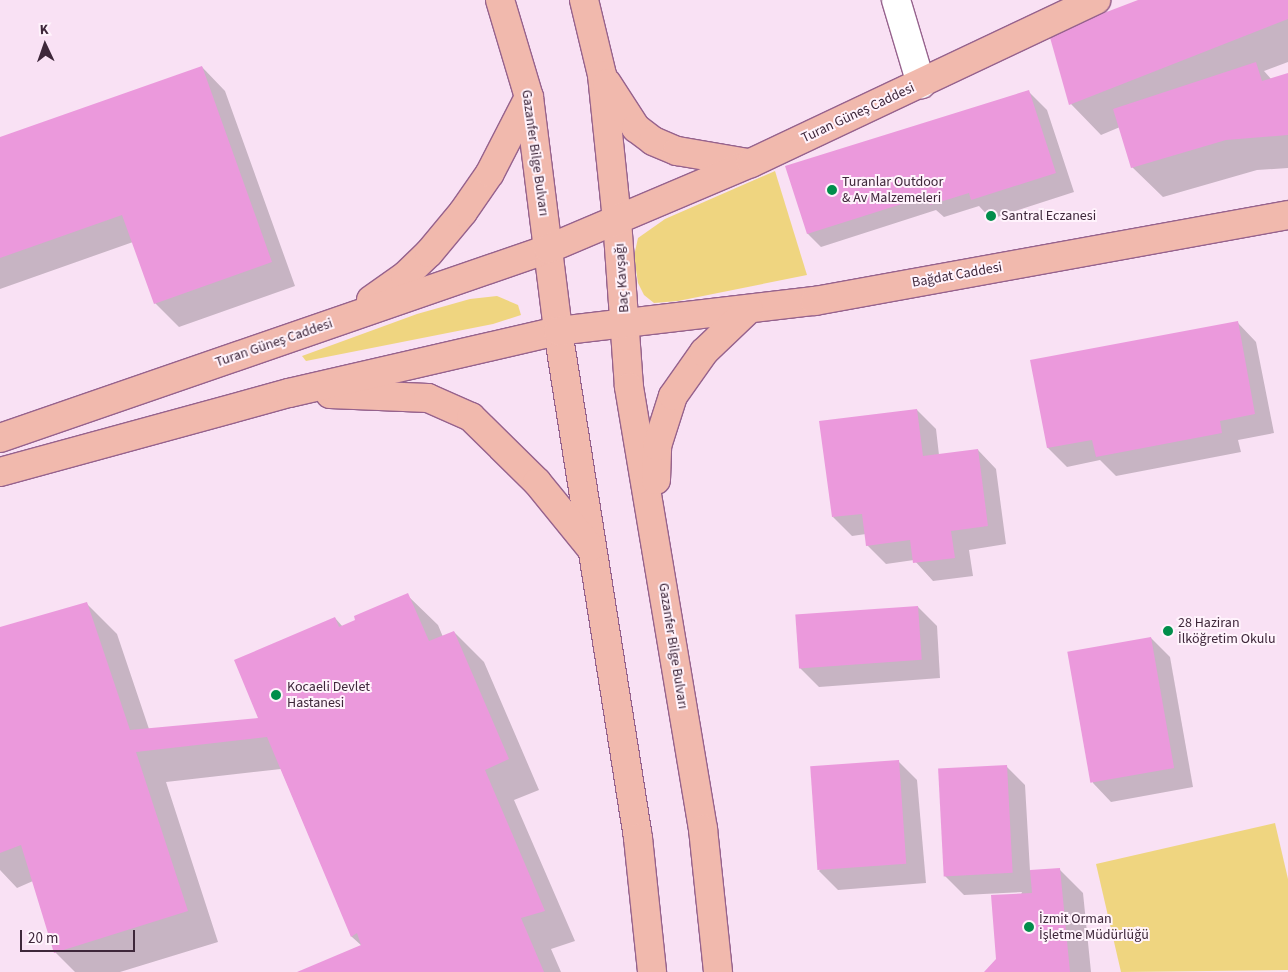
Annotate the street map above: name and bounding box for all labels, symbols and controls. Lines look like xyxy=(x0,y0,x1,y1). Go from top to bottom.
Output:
north arrow xyxy=(20,20,70,70)
text: K xyxy=(39,20,49,40)
street label: Turan Güneş Caddesi xyxy=(799,79,917,147)
street label: Gazanfer Bilge Bulvarı xyxy=(518,89,552,217)
place label: Turanlar Outdoor & Av Malzemeleri xyxy=(842,174,943,206)
marker: Turanlar Outdoor & Av Malzemeleri xyxy=(826,184,838,196)
place label: Santral Eczanesi xyxy=(1001,208,1096,224)
marker: Santral Eczanesi xyxy=(985,210,997,222)
street label: Baç Kavşağı xyxy=(611,243,633,313)
street label: Bağdat Caddesi xyxy=(911,259,1003,291)
street label: Turan Güneş Caddesi xyxy=(213,315,335,371)
street label: Gazanfer Bilge Bulvarı xyxy=(655,582,691,710)
place label: 28 Haziran İlköğretim Okulu xyxy=(1178,615,1276,648)
marker: 28 Haziran İlköğretim Okulu xyxy=(1162,625,1174,637)
place label: Kocaeli Devlet Hastanesi xyxy=(287,679,370,712)
marker: Kocaeli Devlet Hastanesi xyxy=(269,688,283,702)
place label: İzmit Orman İşletme Müdürlüğü xyxy=(1039,911,1149,944)
scale bar xyxy=(22,920,138,952)
marker: İzmit Orman İşletme Müdürlüğü xyxy=(1023,921,1035,933)
text: 20 m xyxy=(28,928,58,949)

